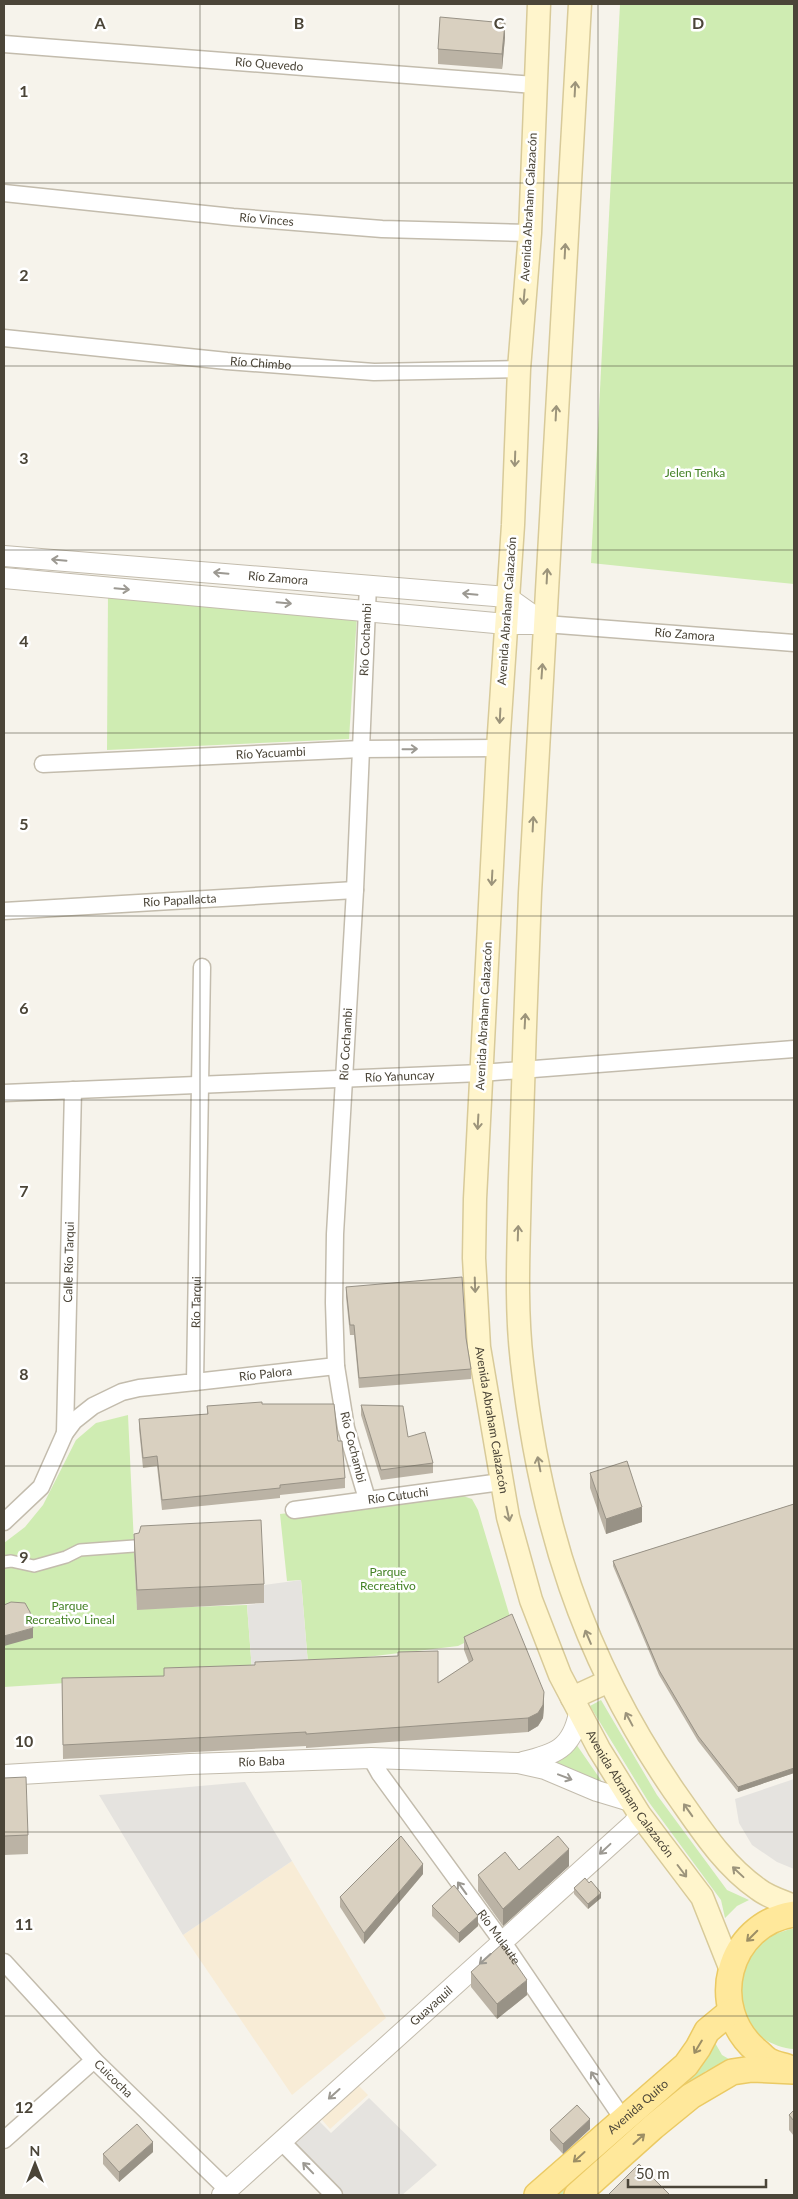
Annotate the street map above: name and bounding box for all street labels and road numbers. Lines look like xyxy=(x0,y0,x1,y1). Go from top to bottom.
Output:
street label: Río Quevedo xyxy=(234,54,304,74)
street label: Avenida Abraham Calazacón xyxy=(517,132,540,282)
street label: Río Vinces xyxy=(239,210,295,229)
street label: Río Chimbo xyxy=(230,353,292,373)
street label: Avenida Abraham Calazacón xyxy=(494,536,519,686)
street label: Río Zamora xyxy=(247,568,309,588)
street label: Río Cochambi xyxy=(356,603,374,676)
street label: Río Zamora xyxy=(654,624,715,644)
street label: Río Yacuambi xyxy=(236,744,306,762)
street label: Río Papallacta xyxy=(142,890,217,910)
street label: Avenida Abraham Calazacón xyxy=(472,941,495,1091)
street label: Río Cochambi xyxy=(336,1007,355,1081)
street label: Río Yanuncay xyxy=(364,1067,436,1085)
street label: Calle Río Tarqui xyxy=(60,1221,77,1303)
street label: Río Tarqui xyxy=(188,1276,204,1328)
street label: Avenida Abraham Calazacón xyxy=(472,1345,512,1495)
street label: Río Palora xyxy=(238,1363,293,1384)
street label: Río Cochambi xyxy=(337,1410,370,1484)
street label: Río Cutuchi xyxy=(367,1484,429,1507)
street label: Avenida Abraham Calazacón xyxy=(583,1727,677,1860)
street label: Río Baba xyxy=(238,1753,285,1769)
street label: Río Mulaute xyxy=(474,1906,524,1967)
street label: Guayaquil xyxy=(407,1983,455,2029)
street label: Cuicocha xyxy=(91,2056,136,2101)
street label: Avenida Quito xyxy=(604,2076,671,2137)

